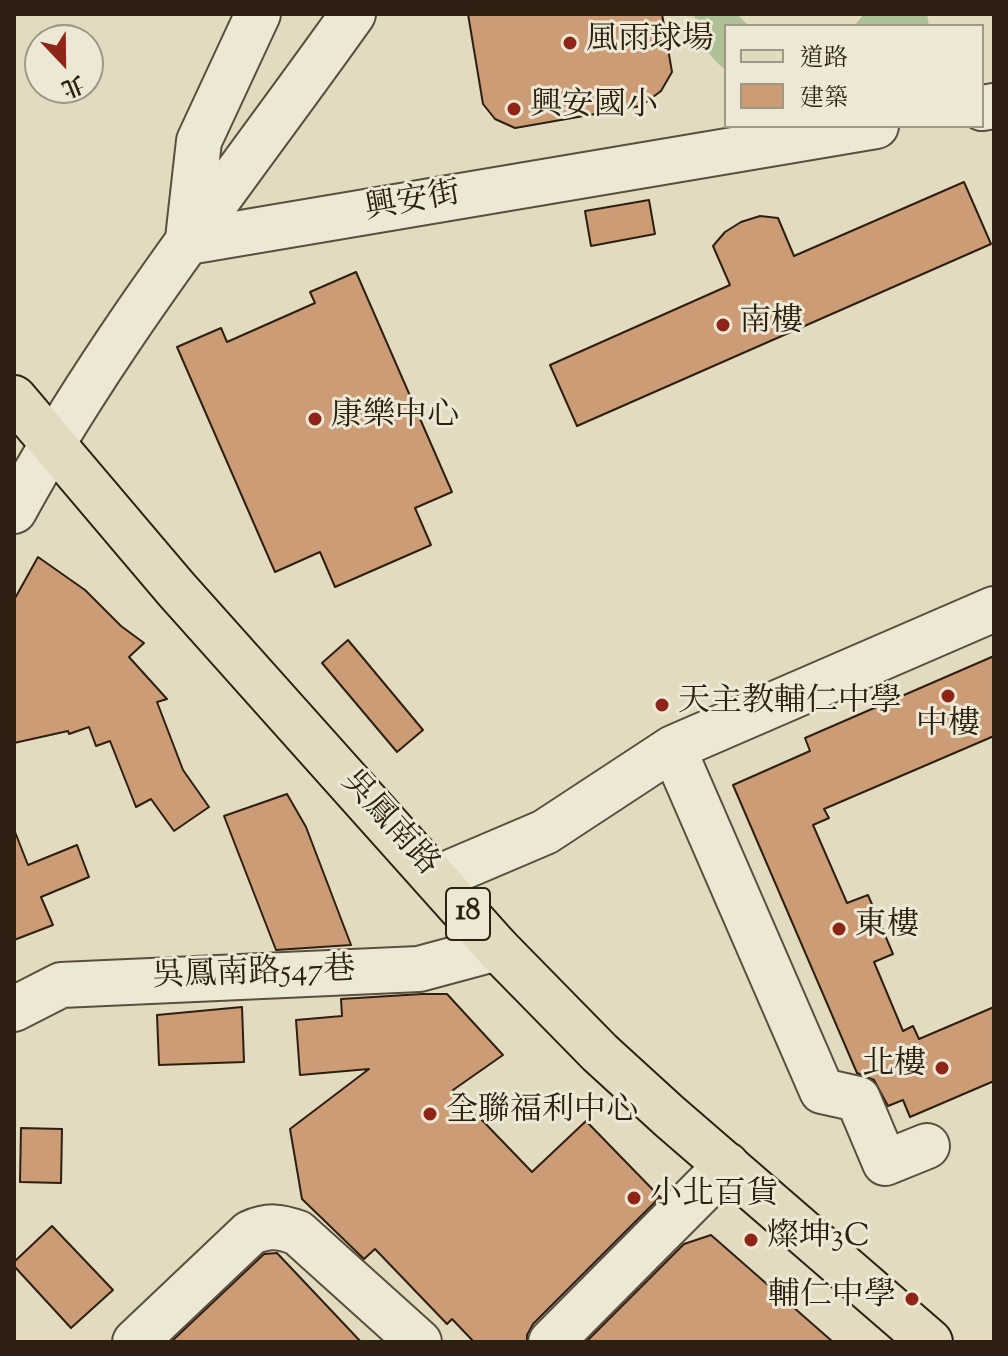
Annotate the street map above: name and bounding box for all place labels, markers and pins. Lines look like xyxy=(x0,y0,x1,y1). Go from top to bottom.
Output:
place label: 風雨球場 xyxy=(586,24,714,62)
marker: 風雨球場 xyxy=(561,34,579,52)
place label: 興安國小 xyxy=(530,90,658,128)
marker: 興安國小 xyxy=(505,100,523,118)
place label: 南樓 xyxy=(739,306,803,344)
marker: 南樓 xyxy=(714,316,732,334)
place label: 康樂中心 xyxy=(331,400,459,438)
marker: 康樂中心 xyxy=(306,410,324,428)
place label: 天主教輔仁中學 xyxy=(678,686,902,724)
marker: 中樓 xyxy=(939,687,957,705)
marker: 天主教輔仁中學 xyxy=(653,696,671,714)
place label: 中樓 xyxy=(916,709,980,747)
place label: 東樓 xyxy=(855,910,919,948)
marker: 東樓 xyxy=(830,920,848,938)
place label: 北樓 xyxy=(862,1049,926,1087)
marker: 北樓 xyxy=(933,1059,951,1077)
place label: 全聯福利中心 xyxy=(446,1095,638,1133)
marker: 全聯福利中心 xyxy=(421,1105,439,1123)
place label: 小北百貨 xyxy=(650,1179,778,1217)
marker: 小北百貨 xyxy=(625,1189,643,1207)
place label: 燦坤3C xyxy=(767,1221,870,1259)
marker: 燦坤3C xyxy=(742,1231,760,1249)
place label: 輔仁中學 xyxy=(768,1280,896,1318)
marker: 輔仁中學 xyxy=(903,1290,921,1308)

